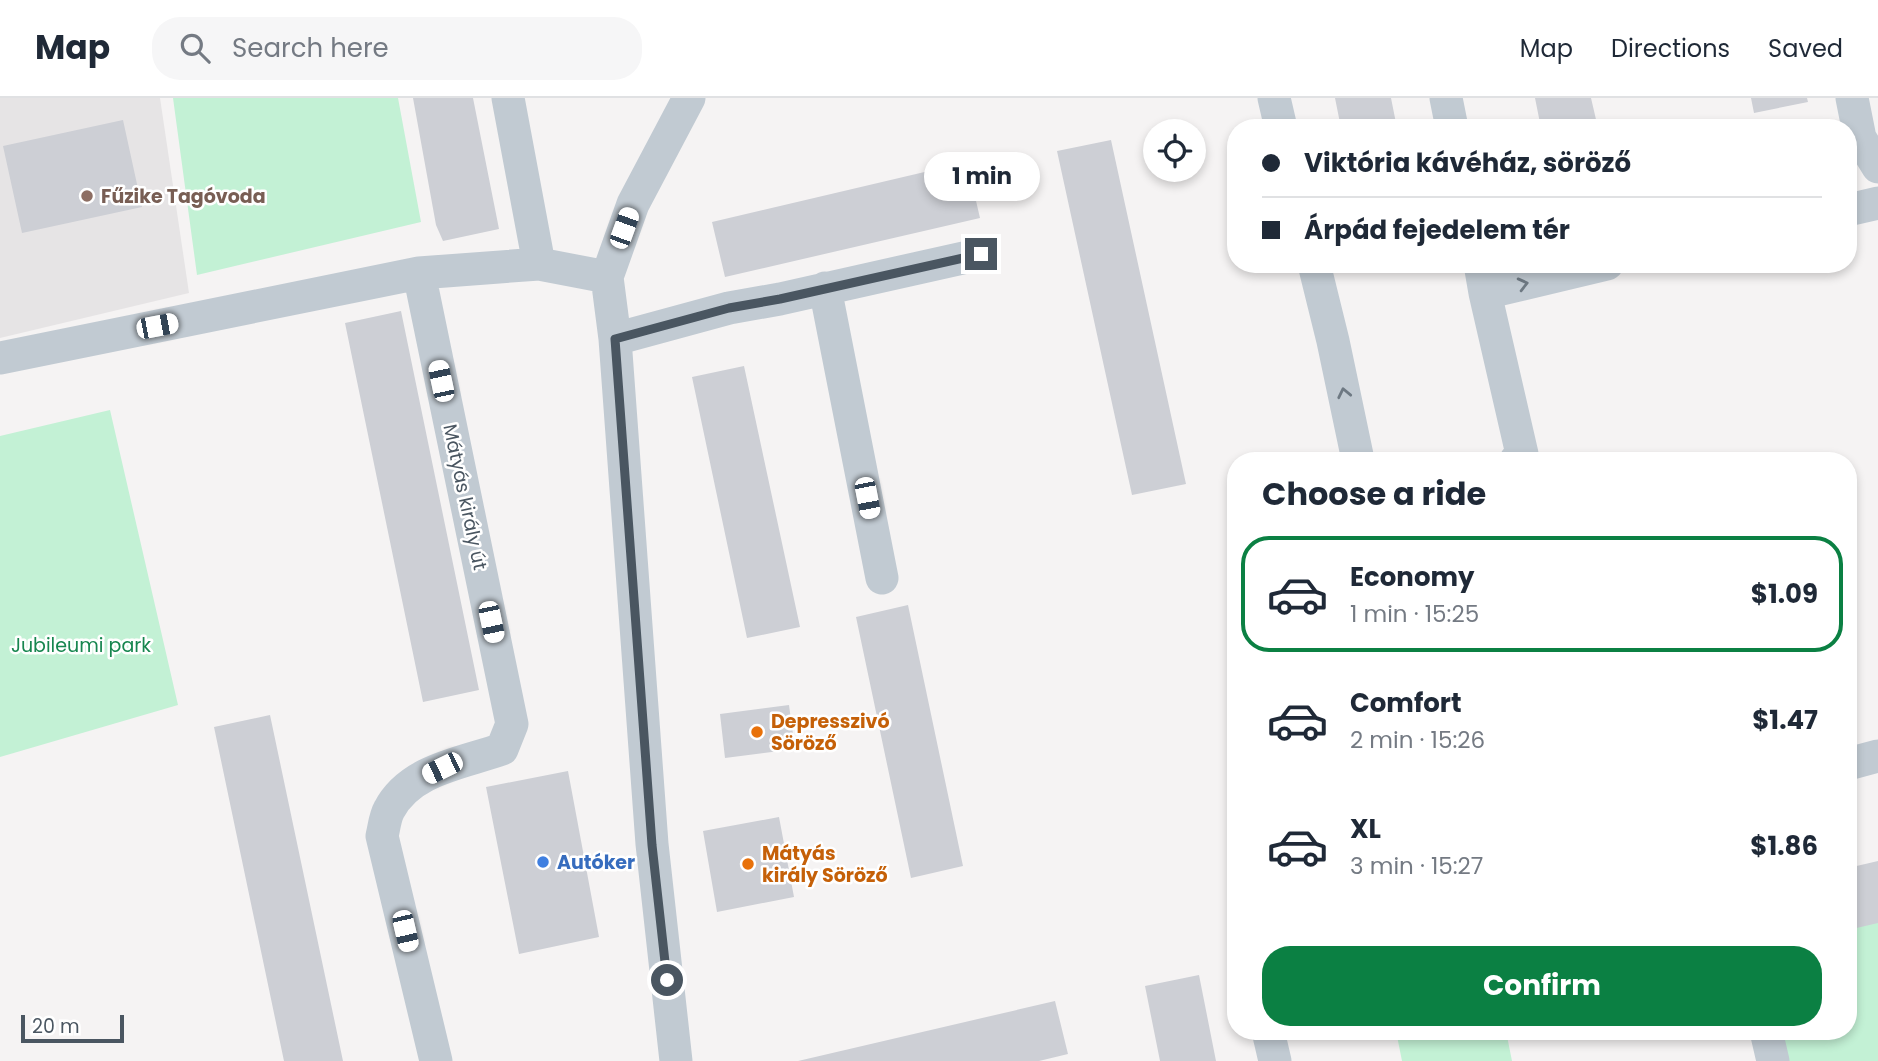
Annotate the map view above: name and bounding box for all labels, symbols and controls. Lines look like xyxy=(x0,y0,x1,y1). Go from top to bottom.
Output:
search box xyxy=(152,17,642,80)
text: Map xyxy=(35,24,110,71)
icon: search xyxy=(176,29,214,67)
text: Search here xyxy=(232,30,389,66)
text: Map xyxy=(1520,32,1573,65)
text: Directions xyxy=(1611,32,1730,65)
text: Saved xyxy=(1768,32,1843,65)
map controls xyxy=(1143,119,1206,182)
button: locate xyxy=(1143,119,1206,182)
text: Viktória kávéház, söröző xyxy=(1304,145,1631,181)
callout: 1 min xyxy=(923,152,1039,202)
text: 1 min xyxy=(952,160,1012,192)
place label: Fűzike Tagóvoda xyxy=(101,183,266,210)
marker: Fűzike Tagóvoda xyxy=(79,188,95,204)
car xyxy=(607,205,642,251)
text: Árpád fejedelem tér xyxy=(1304,212,1570,248)
route end xyxy=(965,238,997,270)
one-way arrow xyxy=(1517,278,1529,292)
car xyxy=(135,312,180,340)
car xyxy=(427,358,456,404)
one-way arrow xyxy=(1337,387,1352,399)
street label: Mátyás király út xyxy=(436,422,494,573)
text: Choose a ride xyxy=(1262,471,1486,516)
car xyxy=(853,475,882,521)
text: Economy xyxy=(1350,559,1474,595)
icon: car xyxy=(1266,563,1329,626)
text: $1.09 xyxy=(1751,576,1818,612)
text: 1 min · 15:25 xyxy=(1350,598,1479,630)
car xyxy=(477,599,506,645)
park label: Jubileumi park xyxy=(11,632,151,659)
text: Comfort xyxy=(1350,685,1462,721)
icon: car xyxy=(1266,689,1329,752)
text: $1.47 xyxy=(1752,702,1818,738)
place label: Depresszivó Söröző xyxy=(771,708,889,757)
marker: Depresszivó Söröző xyxy=(749,724,765,740)
text: 2 min · 15:26 xyxy=(1350,724,1485,756)
car xyxy=(419,749,466,787)
text: XL xyxy=(1350,811,1381,847)
icon: car xyxy=(1266,815,1329,878)
text: $1.86 xyxy=(1750,828,1818,864)
place label: Mátyás király Söröző xyxy=(762,840,888,889)
place label: Autóker xyxy=(557,849,635,876)
text: 3 min · 15:27 xyxy=(1350,850,1483,882)
marker: Autóker xyxy=(535,854,551,870)
marker: Mátyás király Söröző xyxy=(740,856,756,872)
car xyxy=(391,908,420,954)
button: Confirm xyxy=(1262,946,1822,1026)
route start xyxy=(651,964,683,996)
scale bar xyxy=(21,1012,124,1044)
text: 20 m xyxy=(32,1013,80,1040)

